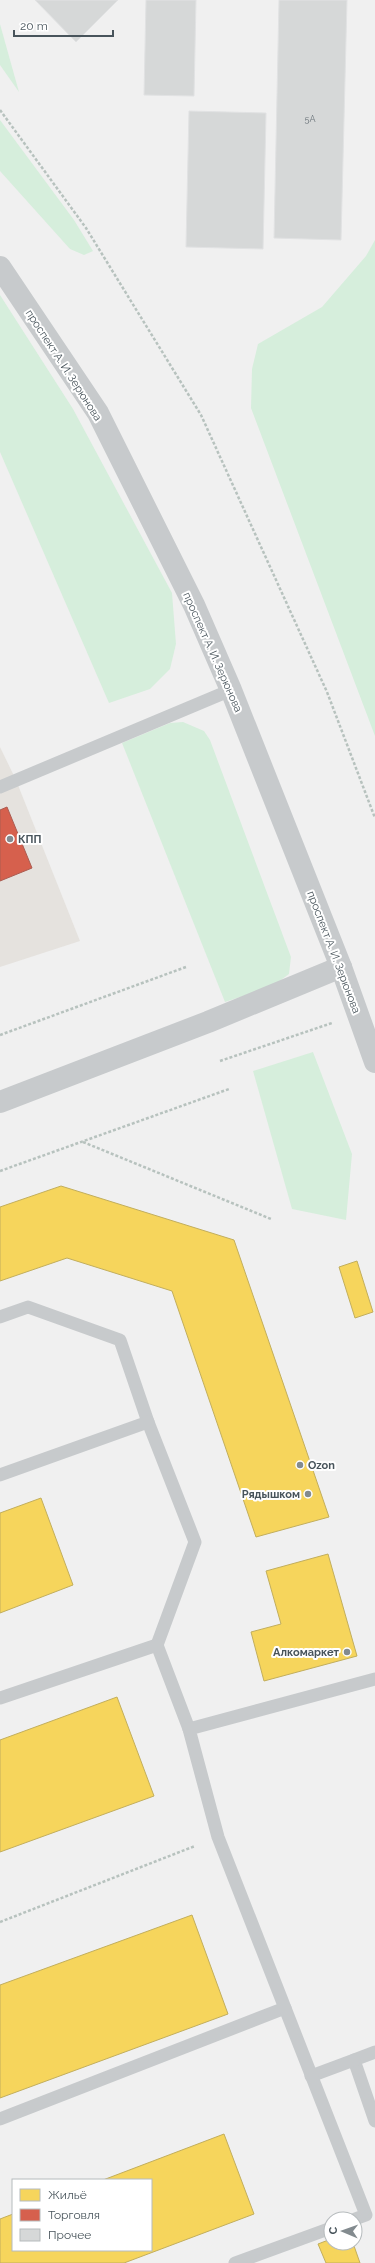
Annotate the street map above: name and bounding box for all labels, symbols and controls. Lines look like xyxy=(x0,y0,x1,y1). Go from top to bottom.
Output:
scale bar xyxy=(14,12,113,38)
text: 20 m xyxy=(20,19,48,33)
house number: 5А xyxy=(305,114,316,124)
street label: проспект А. И. Зерюнова xyxy=(23,307,104,423)
street label: проспект А. И. Зерюнова xyxy=(180,590,245,714)
place label: КПП xyxy=(18,833,42,846)
marker: КПП xyxy=(5,834,15,844)
street label: проспект А. И. Зерюнова xyxy=(304,889,363,1015)
place label: Ozon xyxy=(308,1459,335,1472)
marker: Ozon xyxy=(295,1460,305,1470)
place label: Рядышком xyxy=(242,1488,300,1501)
marker: Рядышком xyxy=(303,1489,313,1499)
place label: Алкомаркет xyxy=(273,1646,340,1659)
marker: Алкомаркет xyxy=(342,1647,352,1657)
legend xyxy=(12,2179,152,2251)
text: Жильё xyxy=(48,2188,87,2202)
text: Торговля xyxy=(48,2208,100,2222)
north arrow xyxy=(323,2211,363,2251)
text: С xyxy=(327,2226,340,2235)
text: Прочее xyxy=(48,2228,91,2242)

